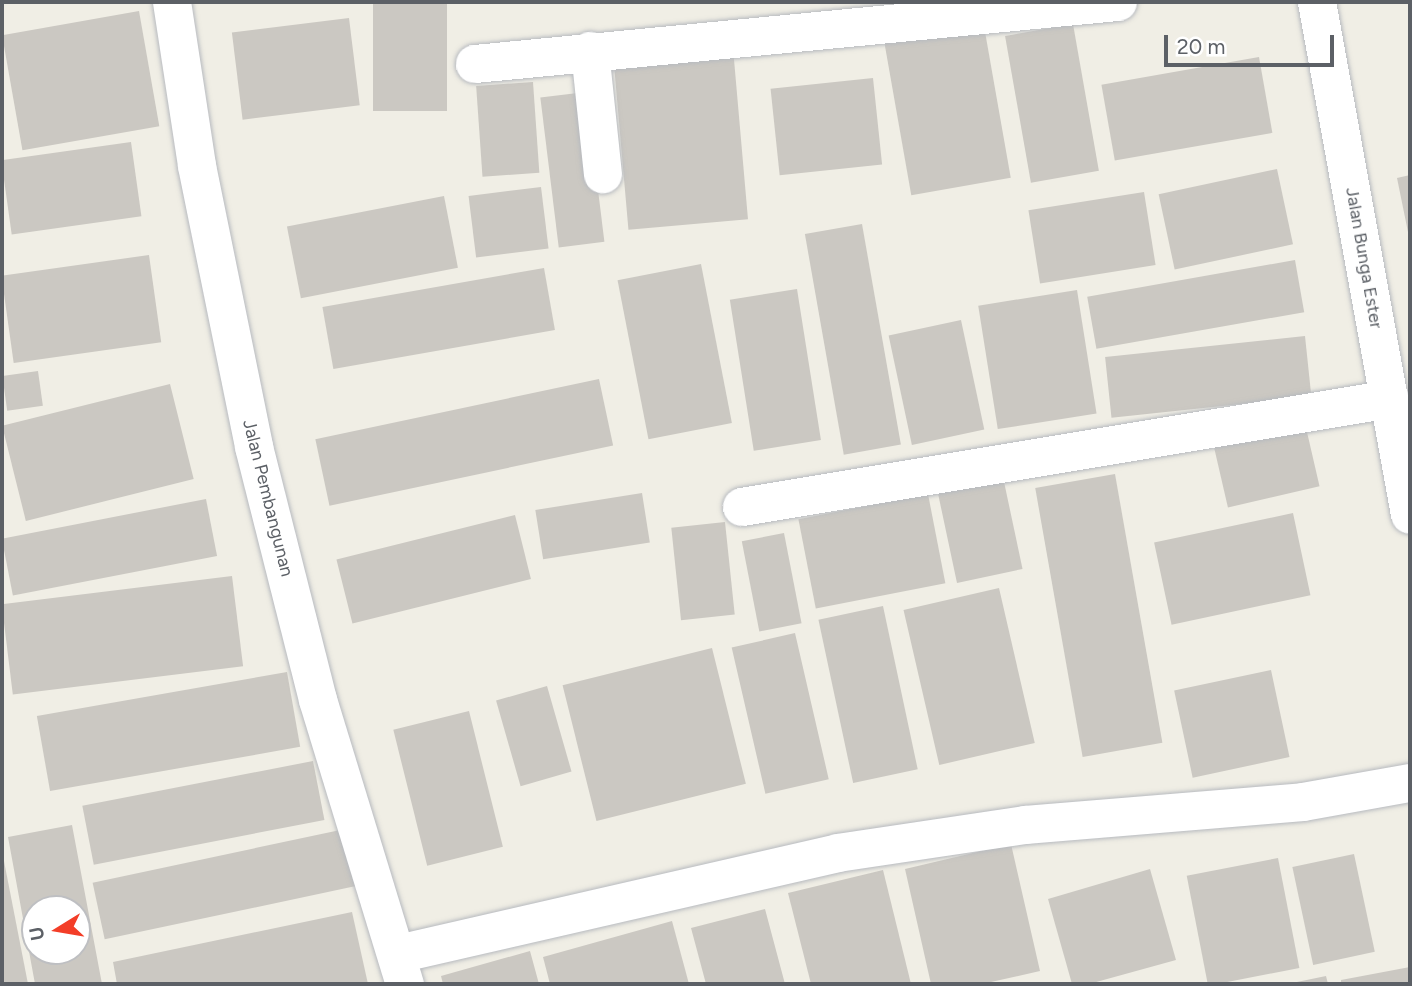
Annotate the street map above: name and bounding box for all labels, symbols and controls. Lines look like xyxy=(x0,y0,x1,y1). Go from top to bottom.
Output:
scale bar xyxy=(1167,21,1337,65)
text: 20 m xyxy=(1177,34,1225,59)
street label: Jalan Bunga Ester xyxy=(1341,186,1387,330)
street label: Jalan Pembangunan xyxy=(238,417,298,579)
north arrow xyxy=(21,895,91,965)
text: U xyxy=(24,925,49,942)

